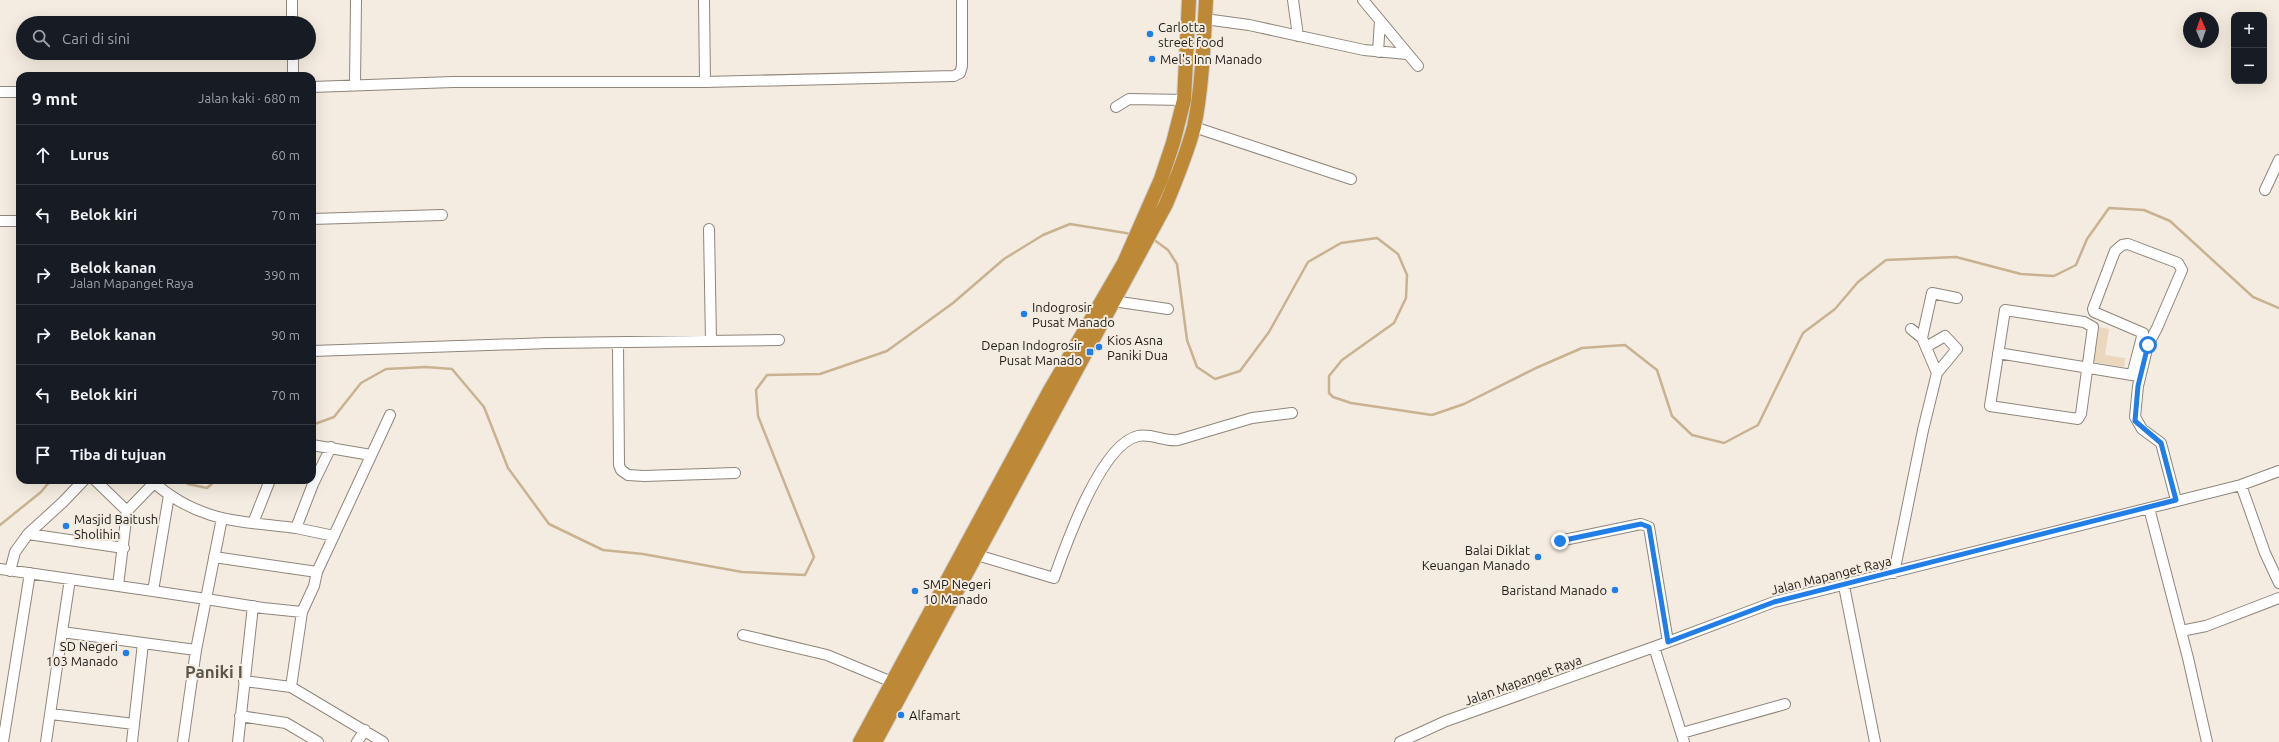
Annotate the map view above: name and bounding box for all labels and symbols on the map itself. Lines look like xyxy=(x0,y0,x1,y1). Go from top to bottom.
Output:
north arrow xyxy=(2183,12,2219,48)
place label: Carlotta street food xyxy=(1158,20,1224,49)
marker: Carlotta street food xyxy=(1145,29,1155,39)
place label: Mel's Inn Manado xyxy=(1160,52,1262,66)
marker: Mel's Inn Manado xyxy=(1147,54,1157,64)
place label: Indogrosir Pusat Manado xyxy=(1032,300,1115,329)
marker: Indogrosir Pusat Manado xyxy=(1019,309,1029,319)
place label: Kios Asna Paniki Dua xyxy=(1107,333,1168,362)
route start xyxy=(2139,336,2157,354)
place label: Depan Indogrosir Pusat Manado xyxy=(981,338,1082,367)
marker: Kios Asna Paniki Dua xyxy=(1094,342,1104,352)
marker: Depan Indogrosir Pusat Manado xyxy=(1085,347,1095,357)
place label: Masjid Baitush Sholihin xyxy=(74,512,158,541)
marker: Masjid Baitush Sholihin xyxy=(61,521,71,531)
route end xyxy=(1551,532,1569,550)
place label: Balai Diklat Keuangan Manado xyxy=(1422,543,1530,572)
marker: Balai Diklat Keuangan Manado xyxy=(1533,552,1543,562)
street label: Jalan Mapanget Raya xyxy=(1769,553,1893,597)
place label: SMP Negeri 10 Manado xyxy=(923,577,991,606)
place label: Baristand Manado xyxy=(1501,583,1607,597)
marker: Baristand Manado xyxy=(1610,585,1620,595)
marker: SMP Negeri 10 Manado xyxy=(910,586,920,596)
place label: SD Negeri 103 Manado xyxy=(46,639,118,668)
marker: SD Negeri 103 Manado xyxy=(121,648,131,658)
street label: Jalan Mapanget Raya xyxy=(1462,652,1584,708)
district label: Paniki I xyxy=(185,662,243,681)
place label: Alfamart xyxy=(909,708,960,722)
marker: Alfamart xyxy=(896,710,906,720)

